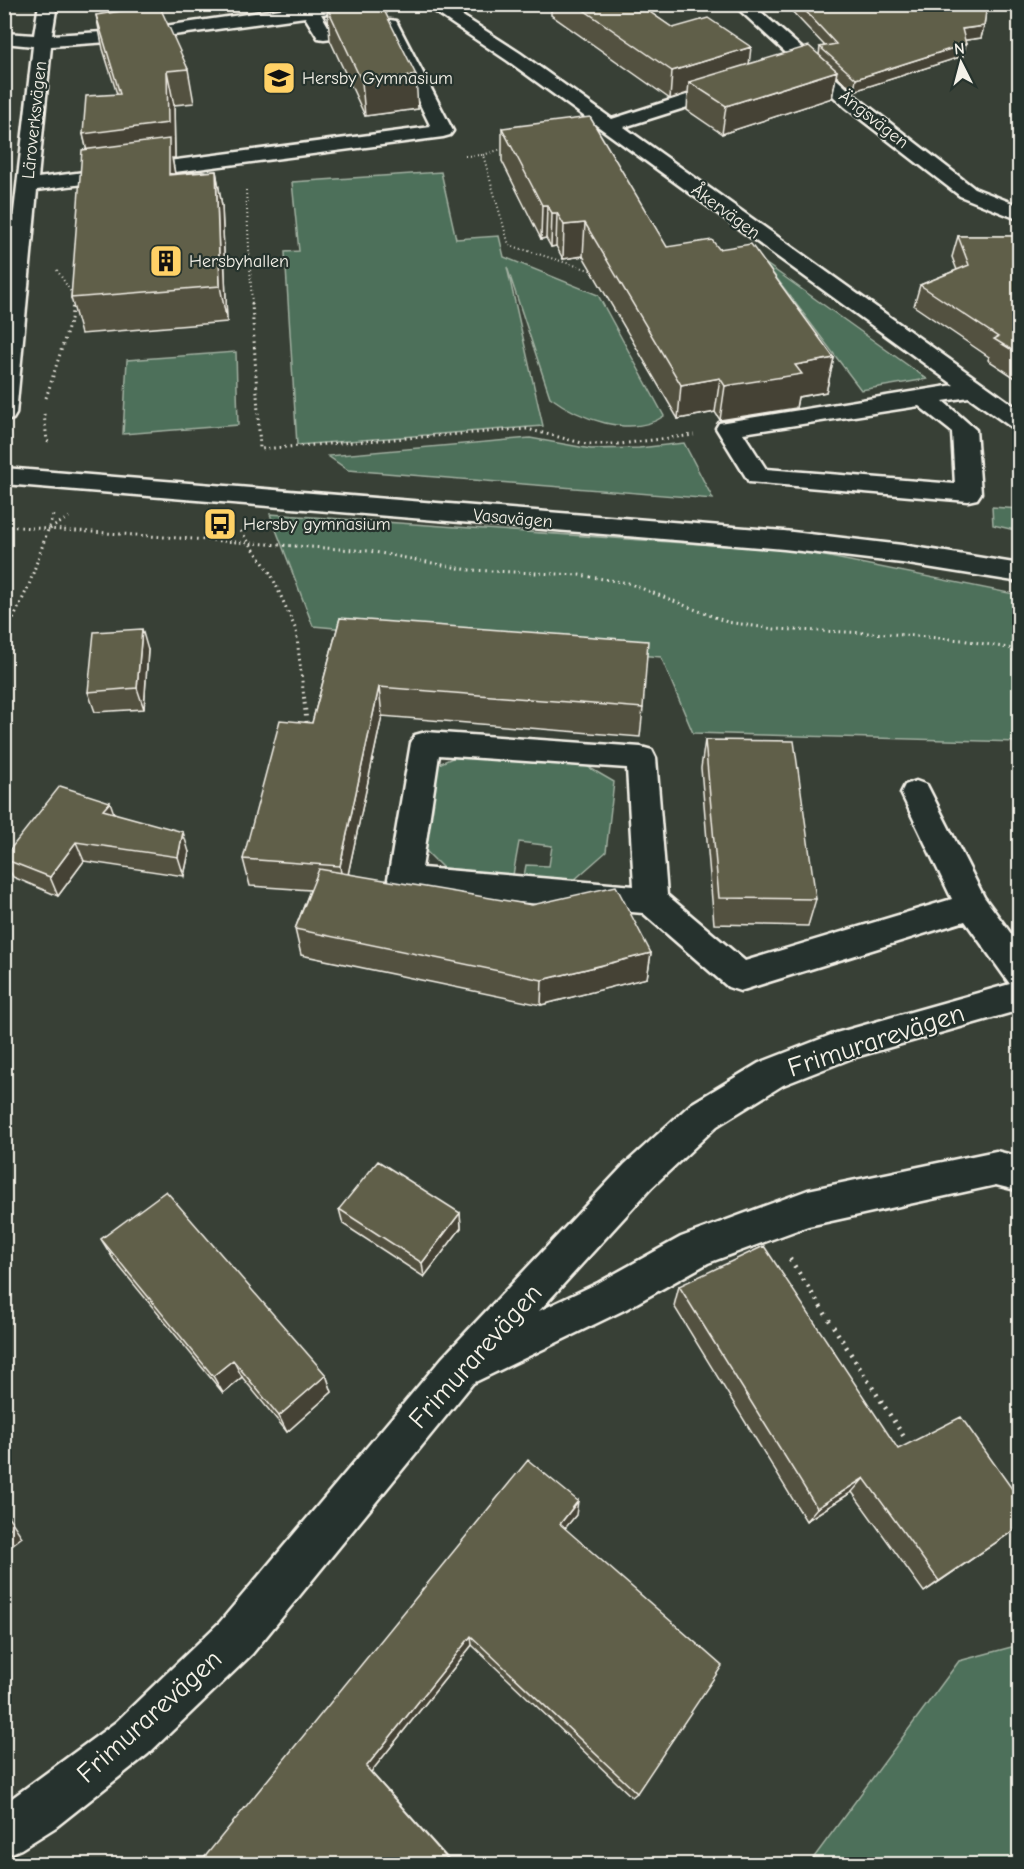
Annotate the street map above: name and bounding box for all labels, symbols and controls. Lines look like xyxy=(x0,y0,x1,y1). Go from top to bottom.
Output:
north arrow xyxy=(931,33,991,93)
text: N xyxy=(953,40,966,59)
street label: Läroverksvägen xyxy=(18,60,51,180)
school or university icon: Hersby Gymnasium xyxy=(261,60,297,96)
place label: Hersby Gymnasium xyxy=(302,68,453,89)
street label: Ängsvägen xyxy=(835,86,913,153)
street label: Åkervägen xyxy=(687,179,765,243)
building icon: Hersbyhallen xyxy=(148,243,184,279)
place label: Hersbyhallen xyxy=(189,251,289,272)
street label: Vasavägen xyxy=(472,505,554,532)
bus stop icon: Hersby gymnasium xyxy=(202,506,238,542)
place label: Hersby gymnasium xyxy=(243,514,391,535)
street label: Frimurarevägen xyxy=(784,997,968,1084)
street label: Frimurarevägen xyxy=(402,1278,548,1435)
street label: Frimurarevägen xyxy=(71,1643,228,1789)

